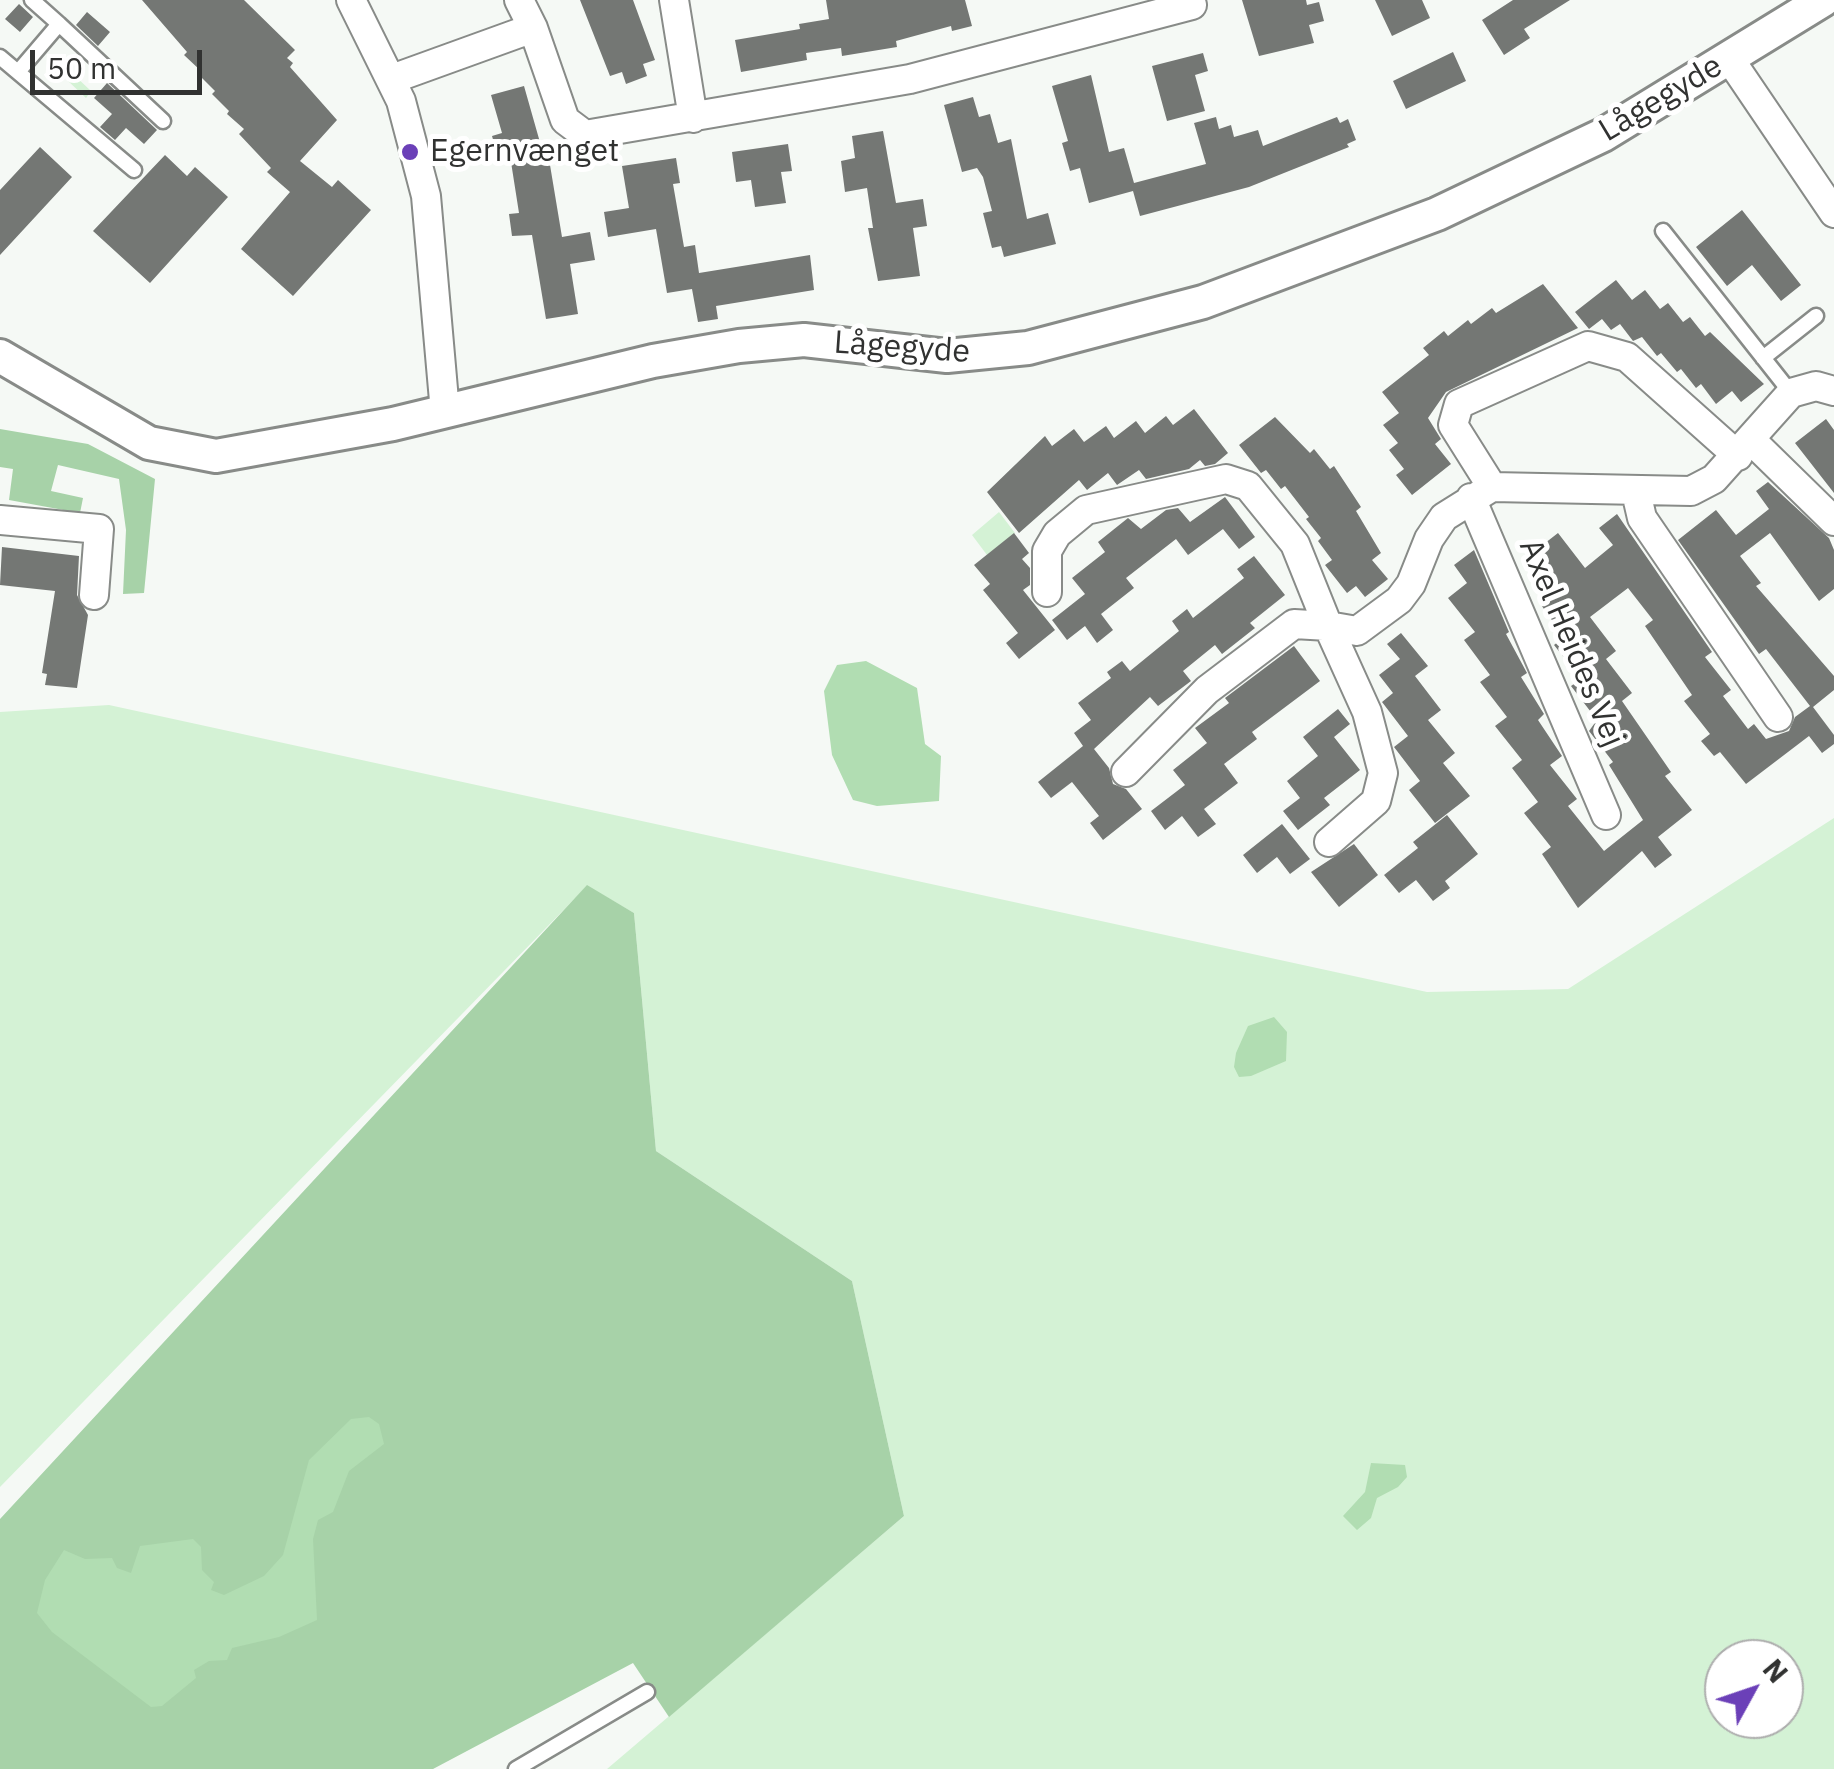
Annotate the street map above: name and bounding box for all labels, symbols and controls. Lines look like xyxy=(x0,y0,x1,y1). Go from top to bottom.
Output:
scale bar xyxy=(35,30,208,92)
street label: Lågegyde xyxy=(1593,47,1729,151)
text: 50 m xyxy=(47,48,116,87)
place label: Egernvænget xyxy=(430,133,619,171)
marker: Egernvænget xyxy=(399,141,421,163)
street label: Lågegyde xyxy=(833,324,971,372)
street label: Axel Heides Vej xyxy=(1510,533,1632,753)
north arrow xyxy=(1704,1639,1804,1739)
text: N xyxy=(1755,1651,1797,1690)

